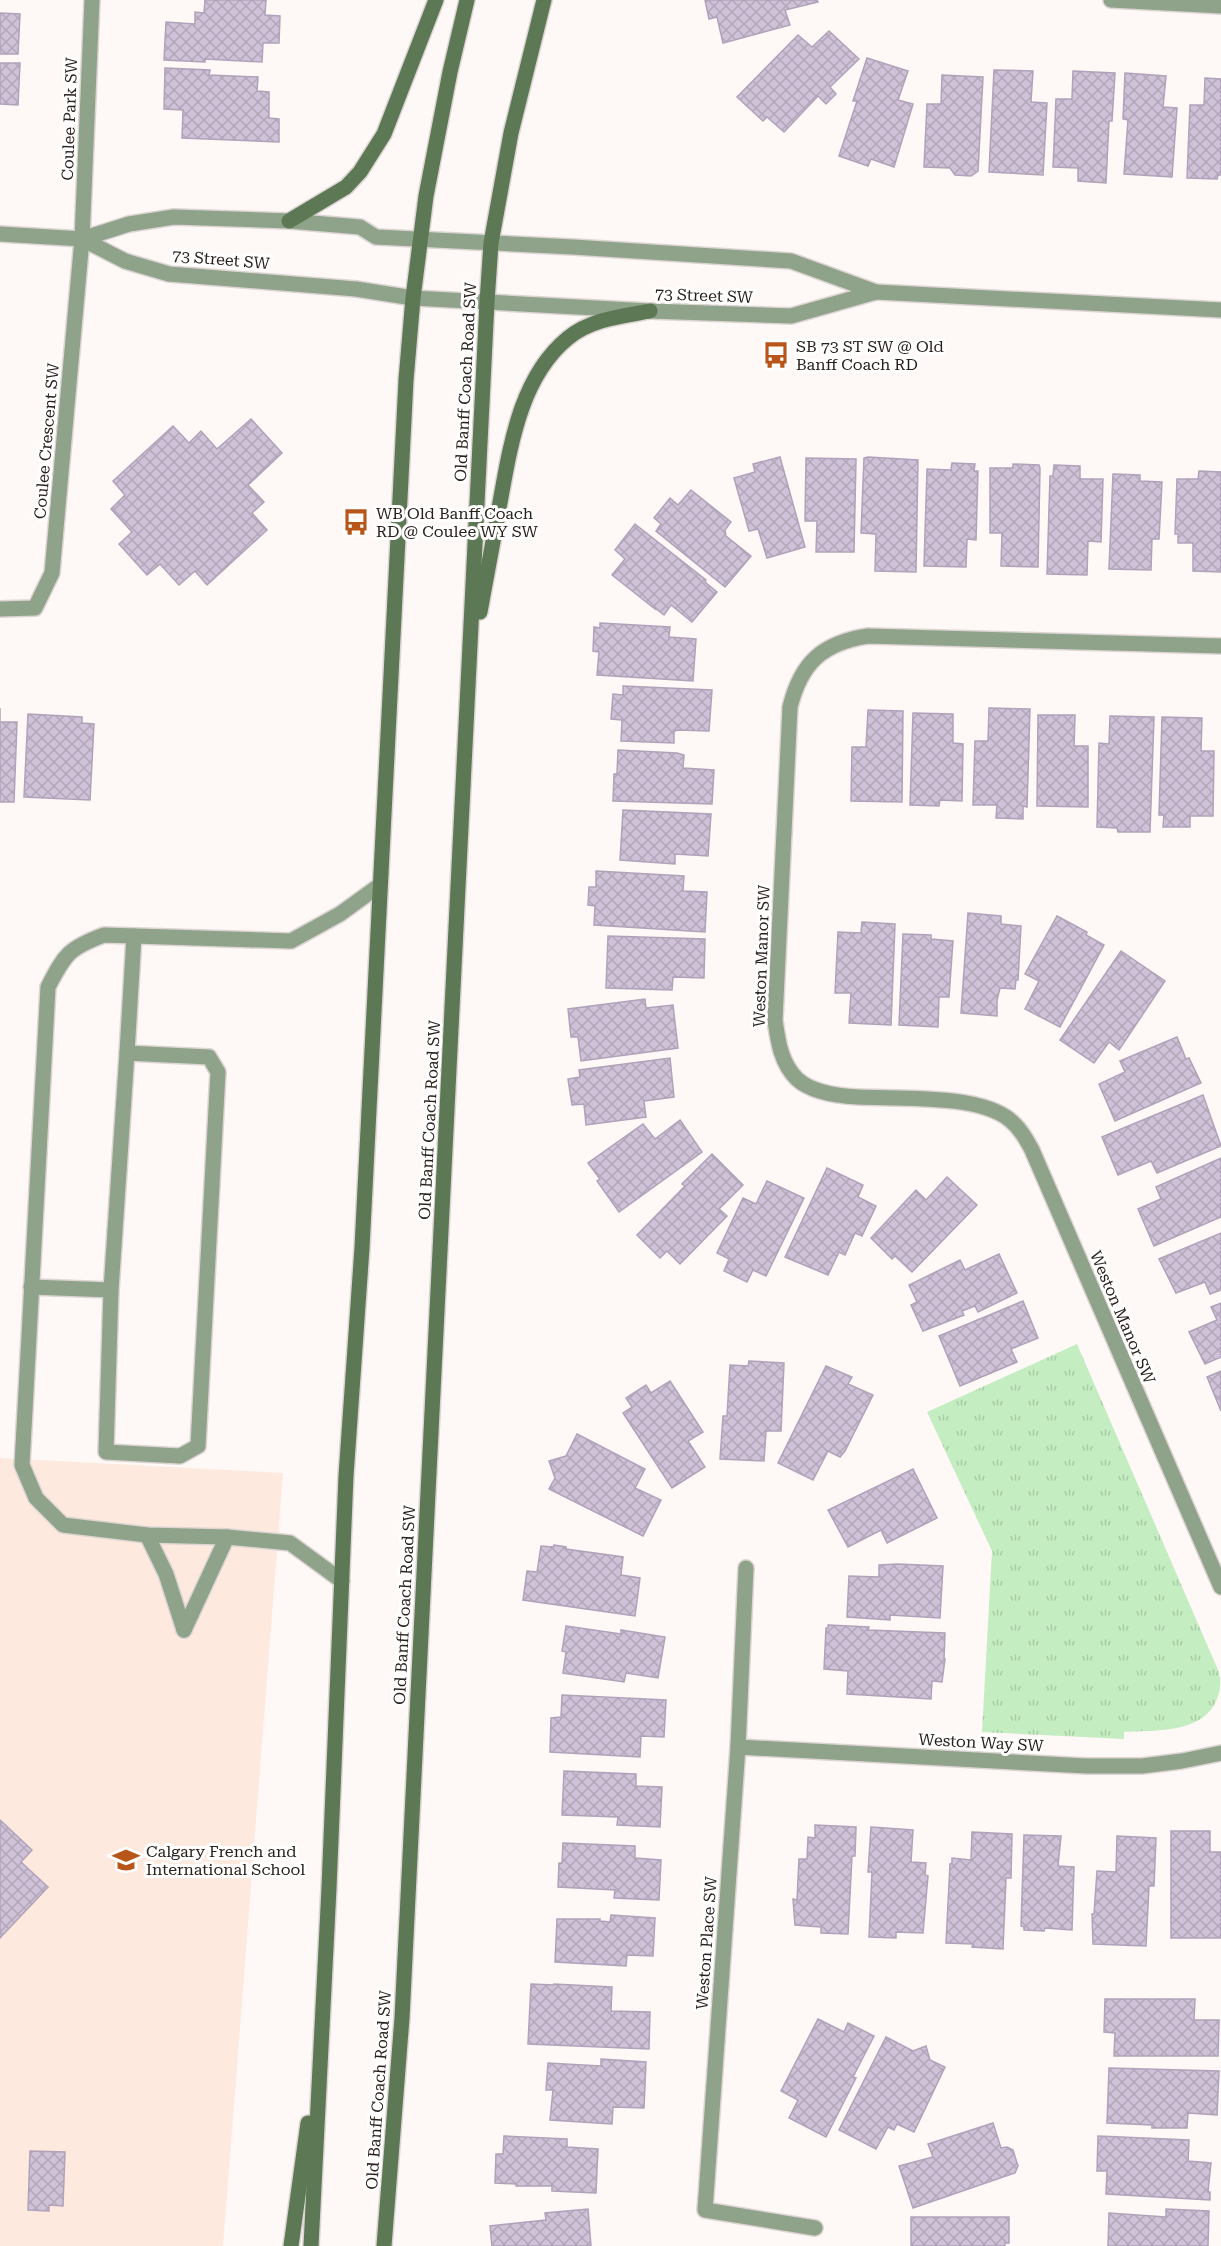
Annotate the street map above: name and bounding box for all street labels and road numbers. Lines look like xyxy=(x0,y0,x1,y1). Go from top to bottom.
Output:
street label: Coulee Park SW xyxy=(58,56,81,181)
street label: 73 Street SW xyxy=(171,246,271,273)
street label: Old Banff Coach Road SW xyxy=(451,281,480,482)
street label: 73 Street SW xyxy=(655,284,754,307)
street label: Coulee Crescent SW xyxy=(30,362,63,520)
street label: Weston Manor SW xyxy=(750,884,774,1028)
street label: Old Banff Coach Road SW xyxy=(415,1019,444,1220)
street label: Weston Manor SW xyxy=(1086,1248,1159,1387)
street label: Old Banff Coach Road SW xyxy=(390,1504,419,1705)
street label: Weston Way SW xyxy=(918,1730,1045,1755)
street label: Weston Place SW xyxy=(692,1875,721,2010)
street label: Old Banff Coach Road SW xyxy=(362,1989,395,2190)

